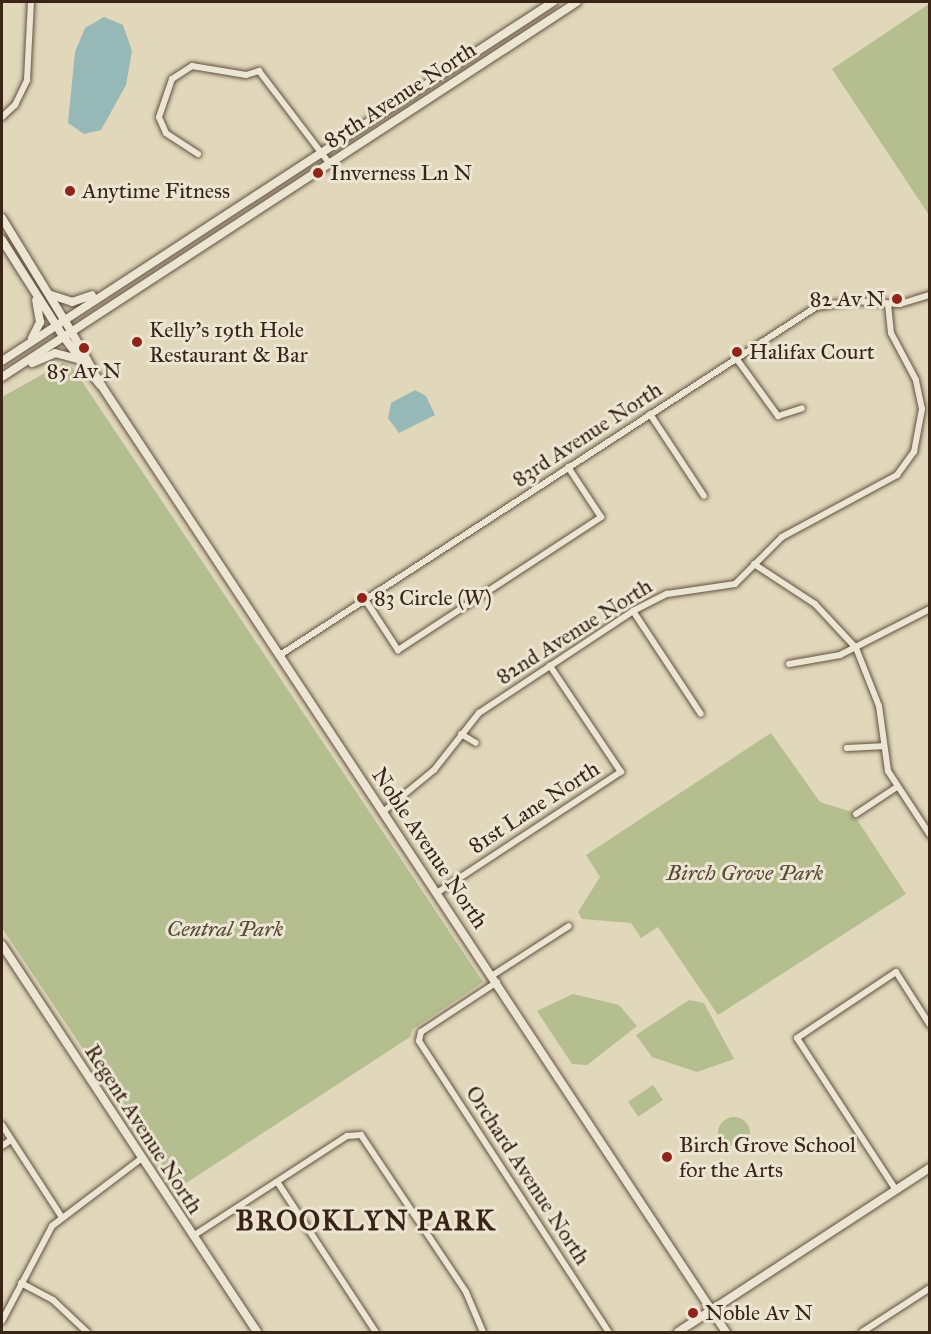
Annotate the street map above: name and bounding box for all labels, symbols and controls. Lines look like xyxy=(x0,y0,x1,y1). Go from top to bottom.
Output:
street label: 85th Avenue North xyxy=(319,36,481,154)
place label: Inverness Ln N xyxy=(330,160,472,186)
marker: Inverness Ln N xyxy=(311,166,325,180)
place label: Anytime Fitness xyxy=(82,178,230,204)
marker: Anytime Fitness xyxy=(63,184,77,198)
place label: 82 Av N xyxy=(810,286,885,312)
marker: 82 Av N xyxy=(890,292,904,306)
place label: Kelly's 19th Hole Restaurant & Bar xyxy=(149,316,308,368)
marker: Kelly's 19th Hole Restaurant & Bar xyxy=(130,335,144,349)
place label: Halifax Court xyxy=(749,339,875,365)
marker: 85 Av N xyxy=(77,341,91,355)
marker: Halifax Court xyxy=(730,345,744,359)
place label: 85 Av N xyxy=(47,358,121,384)
street label: 83rd Avenue North xyxy=(507,376,667,492)
street label: 82nd Avenue North xyxy=(491,572,657,690)
place label: 83 Circle (W) xyxy=(374,585,492,611)
marker: 83 Circle (W) xyxy=(355,591,369,605)
street label: 81st Lane North xyxy=(464,755,604,859)
street label: Noble Avenue North xyxy=(366,763,494,933)
park label: Birch Grove Park xyxy=(667,860,823,886)
park label: Central Park xyxy=(167,916,283,942)
street label: Regent Avenue North xyxy=(79,1039,209,1219)
street label: Orchard Avenue North xyxy=(460,1081,596,1269)
place label: Birch Grove School for the Arts xyxy=(679,1131,856,1182)
marker: Birch Grove School for the Arts xyxy=(660,1150,674,1164)
district label: BROOKLYN PARK xyxy=(236,1204,496,1238)
place label: Noble Av N xyxy=(705,1300,813,1326)
marker: Noble Av N xyxy=(686,1306,700,1320)

